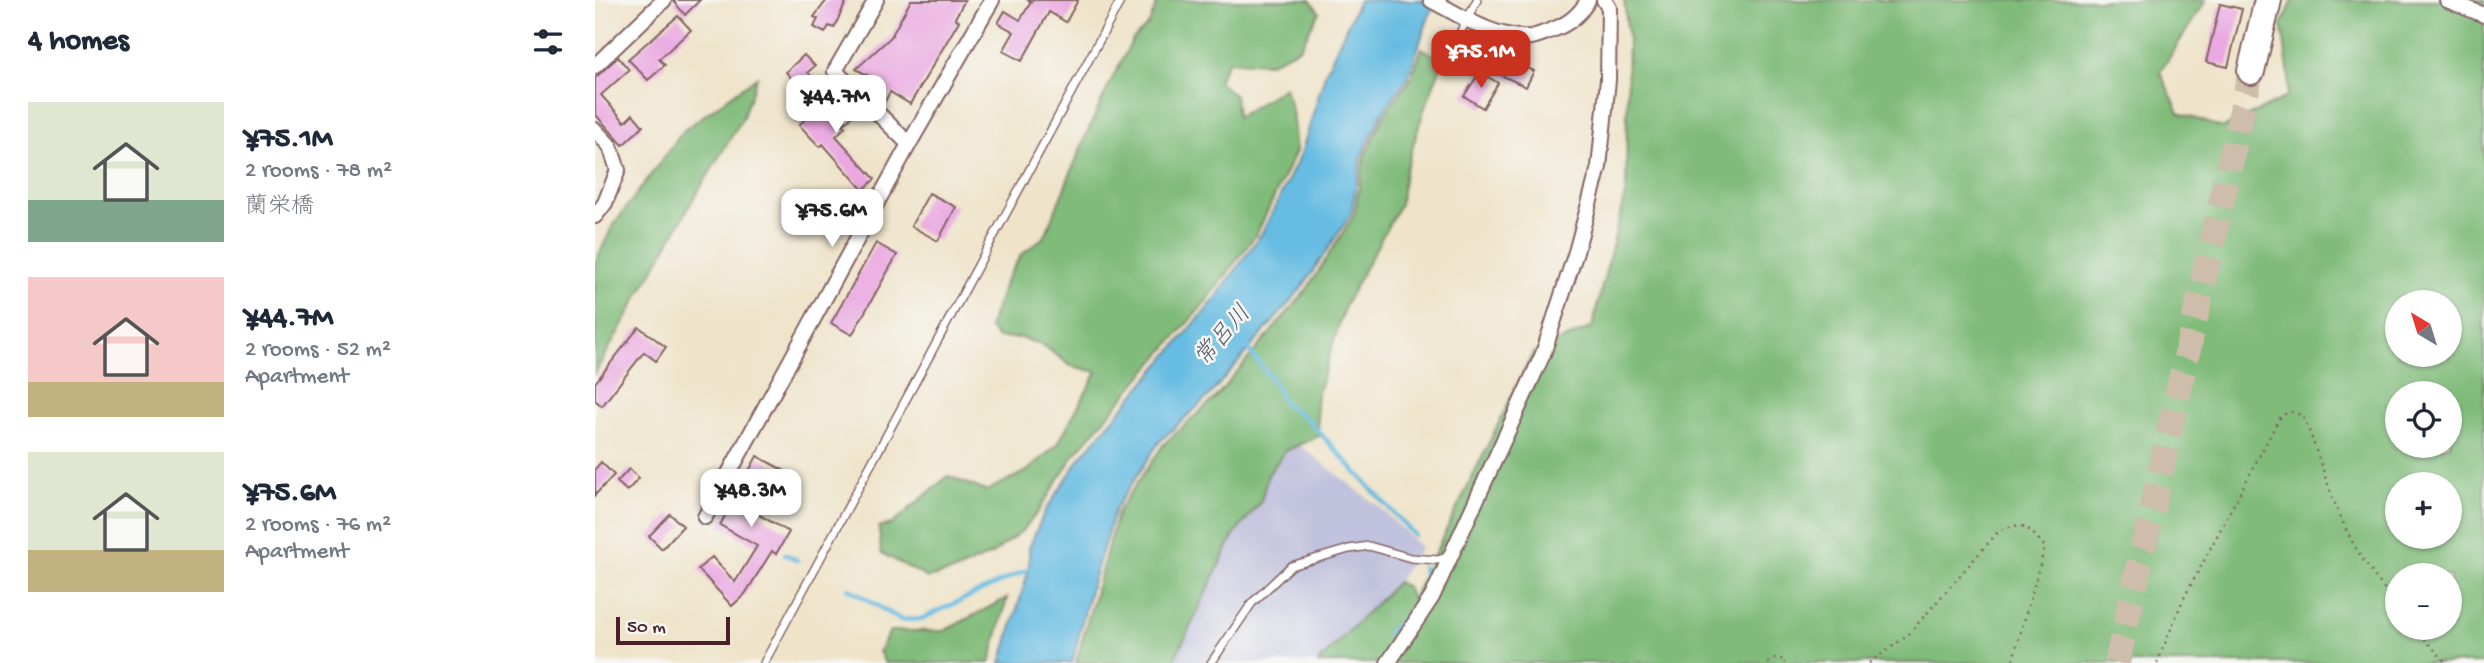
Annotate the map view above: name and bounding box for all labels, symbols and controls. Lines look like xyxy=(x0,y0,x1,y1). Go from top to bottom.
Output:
icon: filters xyxy=(529,23,567,61)
text: 4 homes xyxy=(28,25,129,60)
pin: ¥75.1M xyxy=(1424,31,1538,90)
text: ¥75.1M xyxy=(1447,39,1515,66)
pin: ¥44.7M xyxy=(779,76,893,135)
text: ¥44.7M xyxy=(802,84,870,111)
text: ¥75.1M xyxy=(245,123,333,158)
icon: home xyxy=(84,130,168,214)
text: 2 rooms · 78 m² xyxy=(245,158,392,185)
pin: ¥75.6M xyxy=(775,190,889,249)
text: 蘭栄橋 xyxy=(245,194,314,221)
text: ¥75.6M xyxy=(797,198,867,225)
north arrow xyxy=(2385,290,2462,368)
map controls xyxy=(2385,290,2462,640)
water label: 常呂川 xyxy=(1189,300,1259,374)
text: ¥44.7M xyxy=(245,302,333,337)
icon: home xyxy=(84,305,168,389)
text: 2 rooms · 52 m² xyxy=(245,337,391,364)
text: Apartment xyxy=(245,364,349,391)
button: locate xyxy=(2385,381,2462,458)
pin: ¥48.3M xyxy=(694,470,808,529)
button: + xyxy=(2385,472,2462,549)
text: ¥75.6M xyxy=(245,477,336,512)
text: ¥48.3M xyxy=(716,478,786,505)
icon: home xyxy=(84,480,168,564)
text: 2 rooms · 76 m² xyxy=(245,512,391,539)
text: Apartment xyxy=(245,539,349,566)
button: − xyxy=(2385,563,2462,640)
scale bar xyxy=(616,614,730,646)
text: 50 m xyxy=(627,617,666,640)

